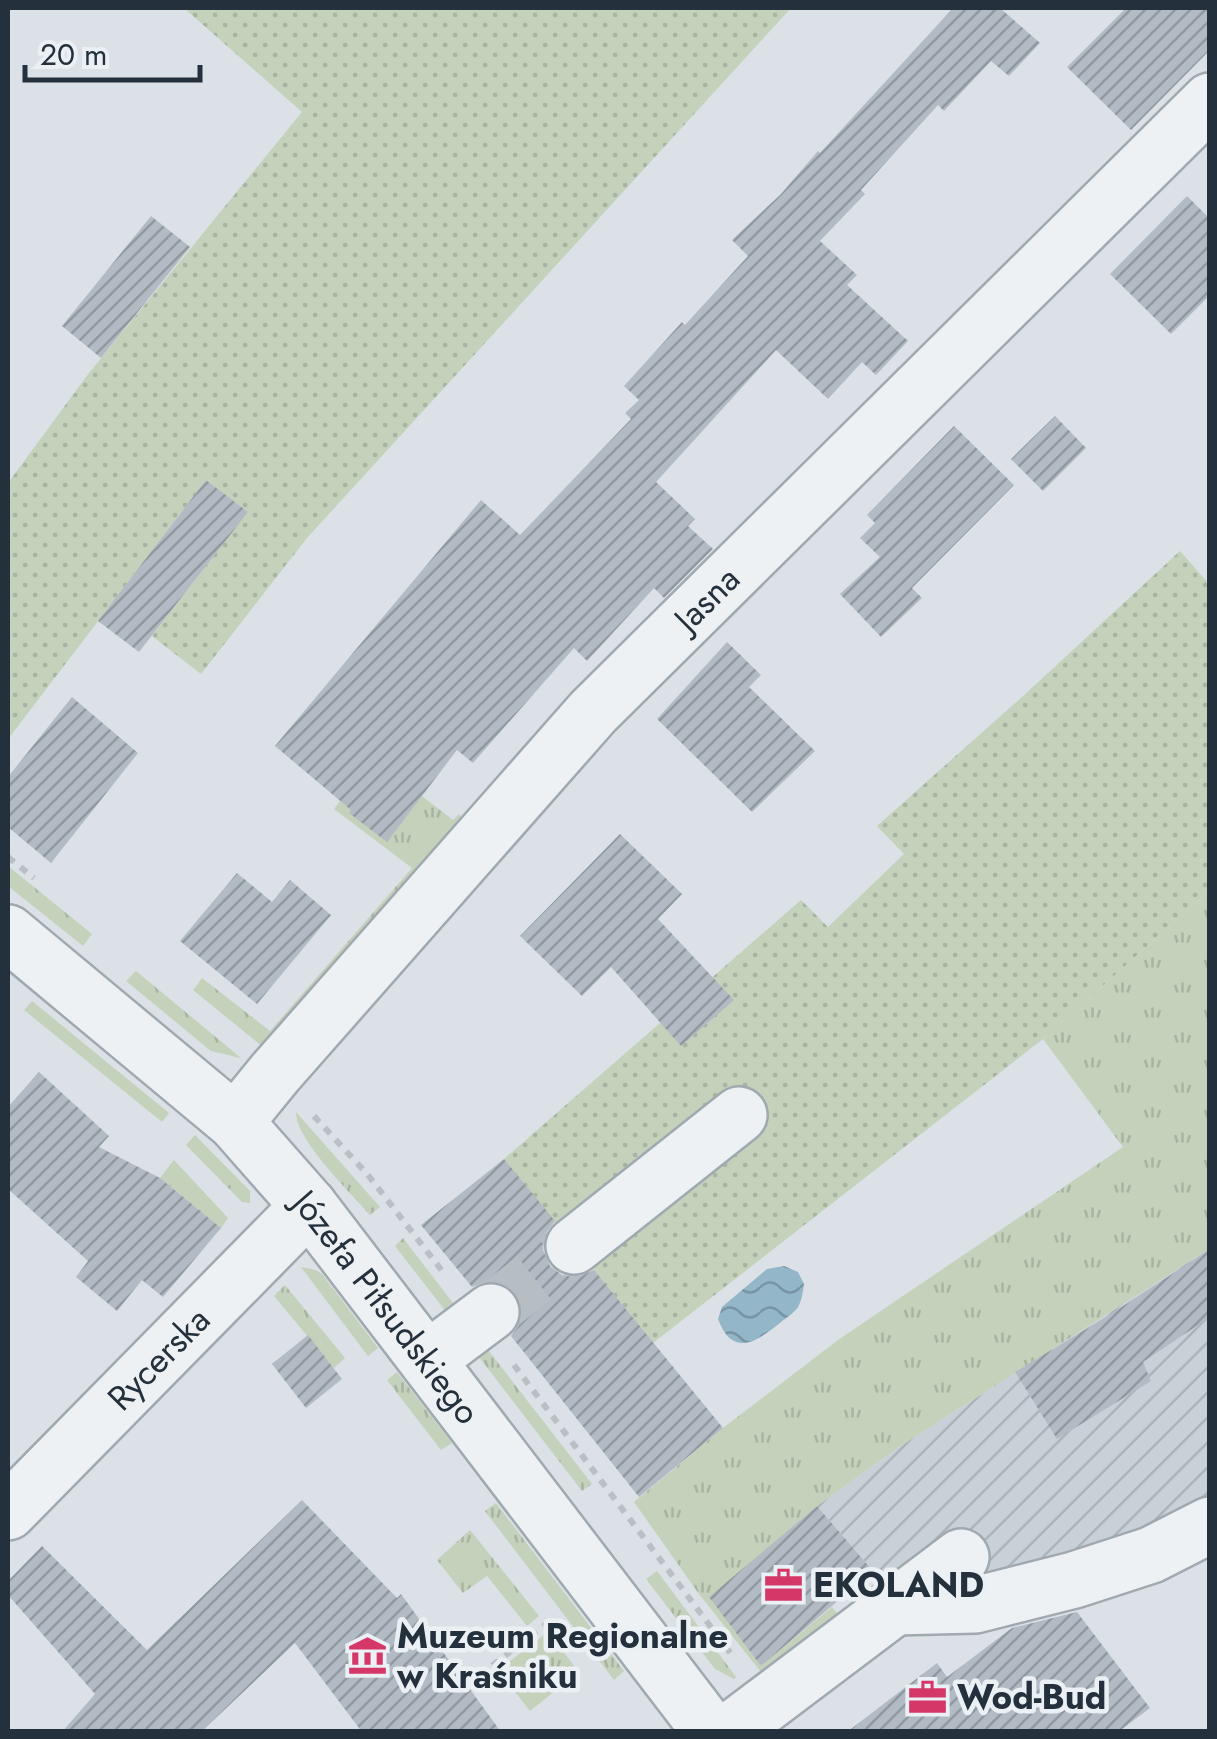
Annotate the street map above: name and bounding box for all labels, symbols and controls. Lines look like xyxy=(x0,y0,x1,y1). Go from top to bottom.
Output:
scale bar xyxy=(25,20,200,82)
text: 20 m xyxy=(40,33,107,76)
street label: Jasna xyxy=(660,555,751,646)
street label: Józefa Piłsudskiego xyxy=(279,1176,492,1435)
street label: Rycerska xyxy=(96,1296,221,1422)
place label: EKOLAND xyxy=(813,1560,984,1610)
office icon: EKOLAND xyxy=(762,1564,804,1606)
place label: Muzeum Regionalne w Kraśniku xyxy=(396,1611,728,1701)
museum icon: Muzeum Regionalne w Kraśniku xyxy=(346,1635,388,1677)
place label: Wod-Bud xyxy=(957,1672,1106,1722)
office icon: Wod-Bud xyxy=(906,1676,948,1718)

